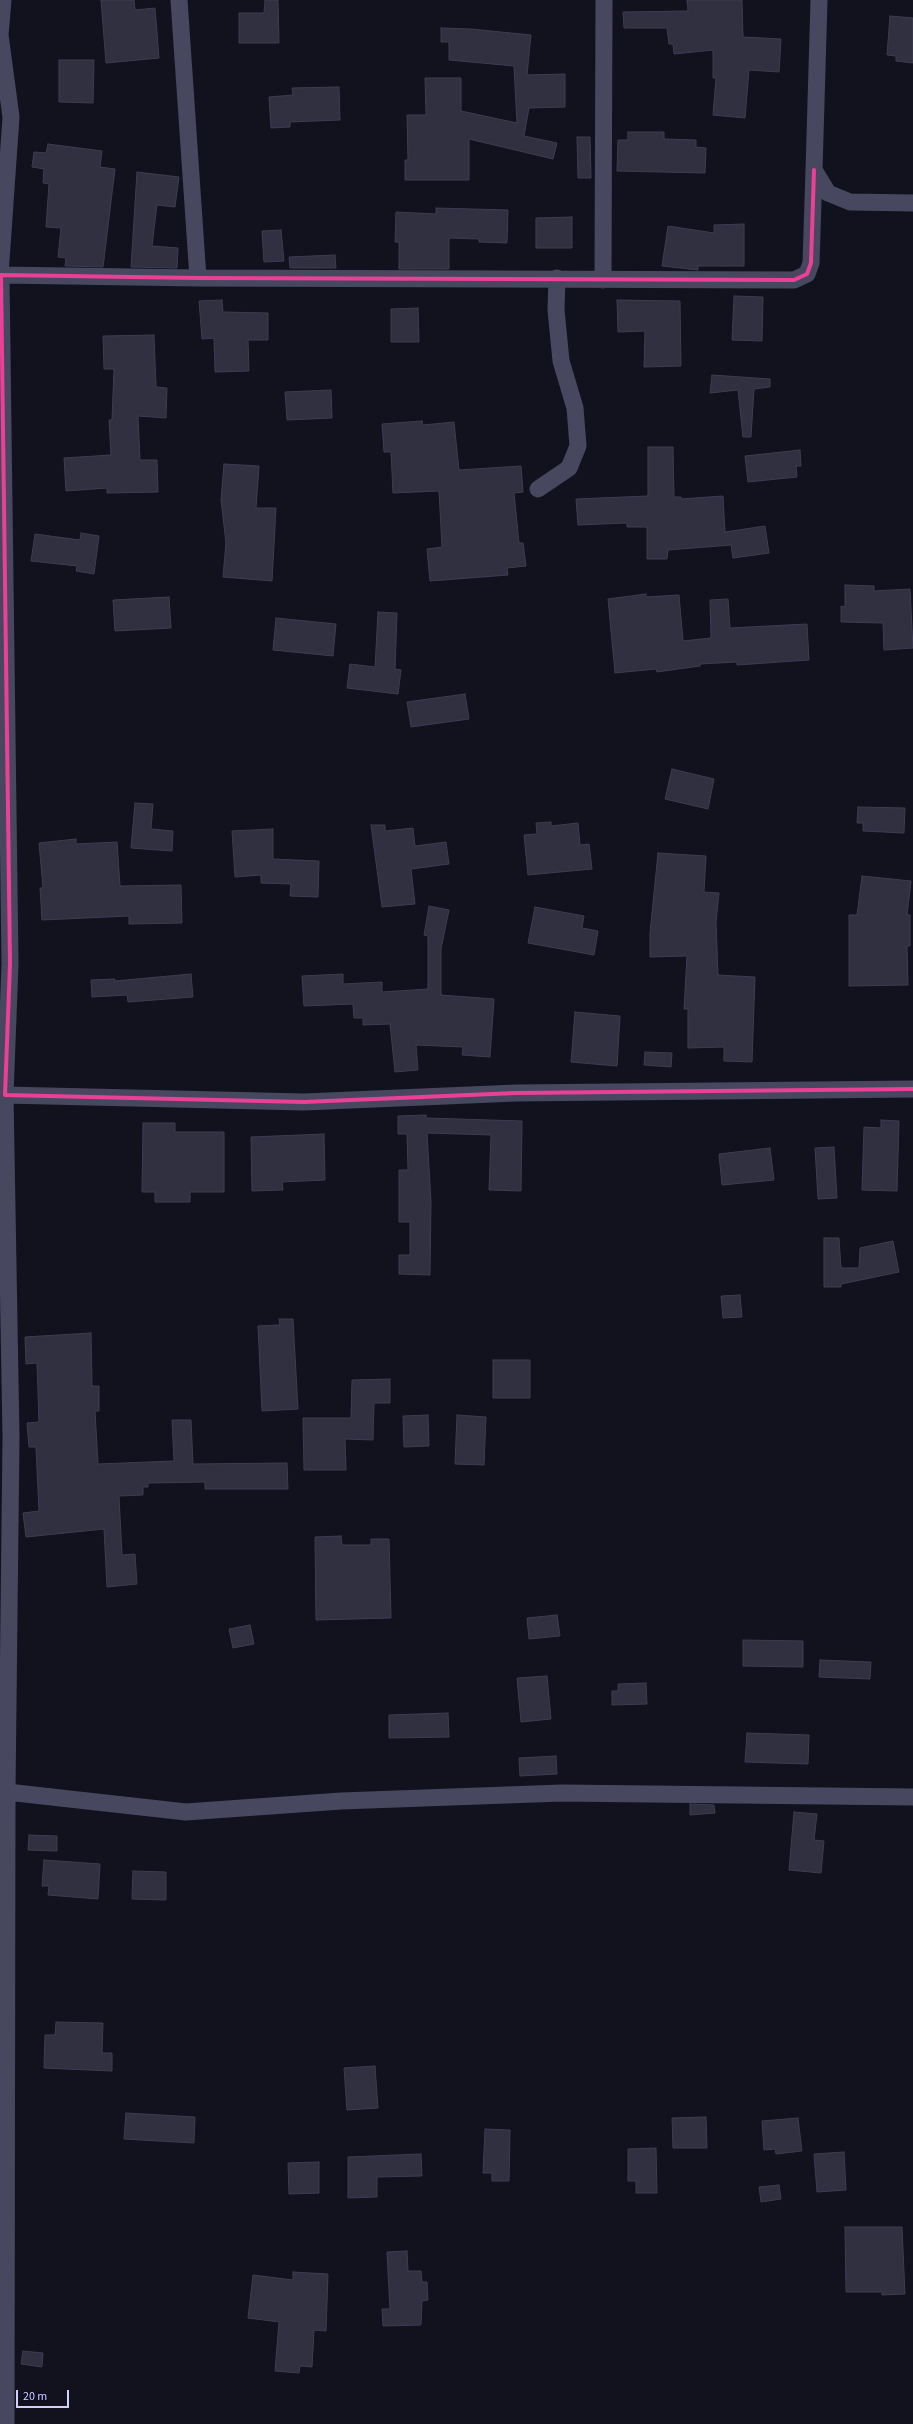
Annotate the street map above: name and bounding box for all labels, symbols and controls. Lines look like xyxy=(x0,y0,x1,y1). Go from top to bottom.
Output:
scale bar xyxy=(18,2382,71,2408)
text: 20 m xyxy=(23,2388,47,2405)

